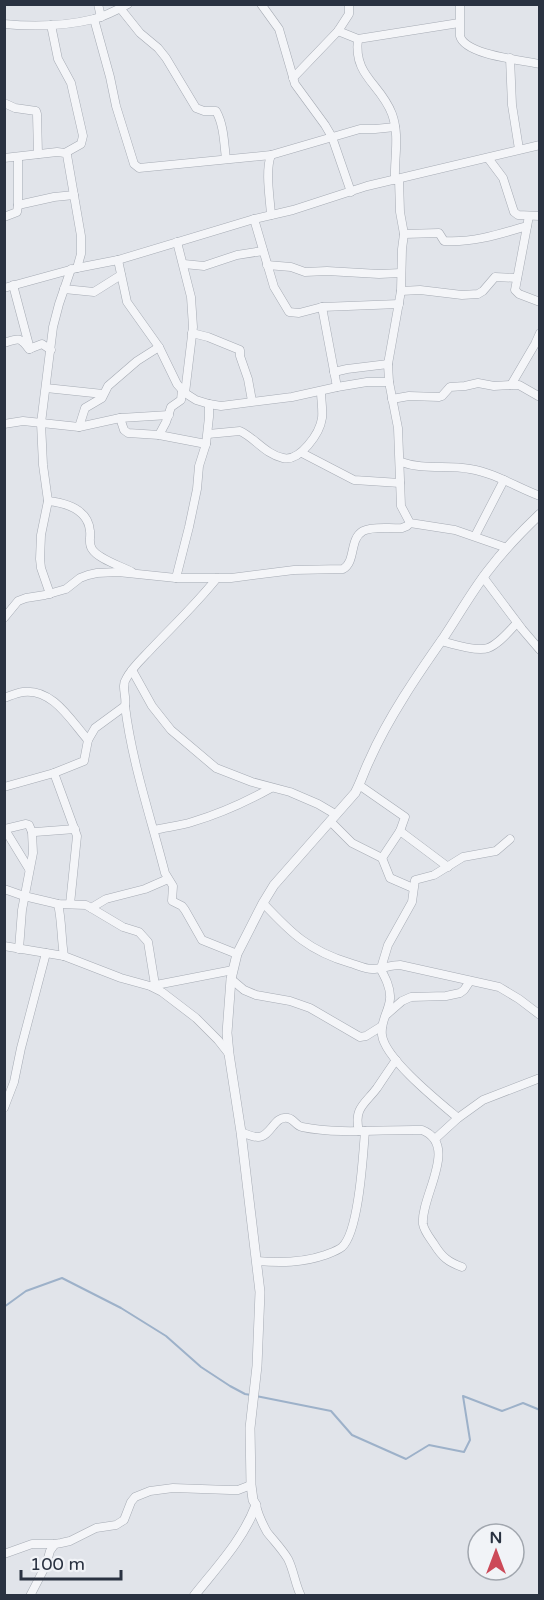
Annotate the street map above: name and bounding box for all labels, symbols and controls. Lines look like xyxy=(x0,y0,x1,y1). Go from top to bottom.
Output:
north arrow xyxy=(466,1522,526,1582)
text: N xyxy=(490,1528,502,1548)
scale bar xyxy=(21,1543,122,1581)
text: 100 m xyxy=(30,1553,85,1575)

